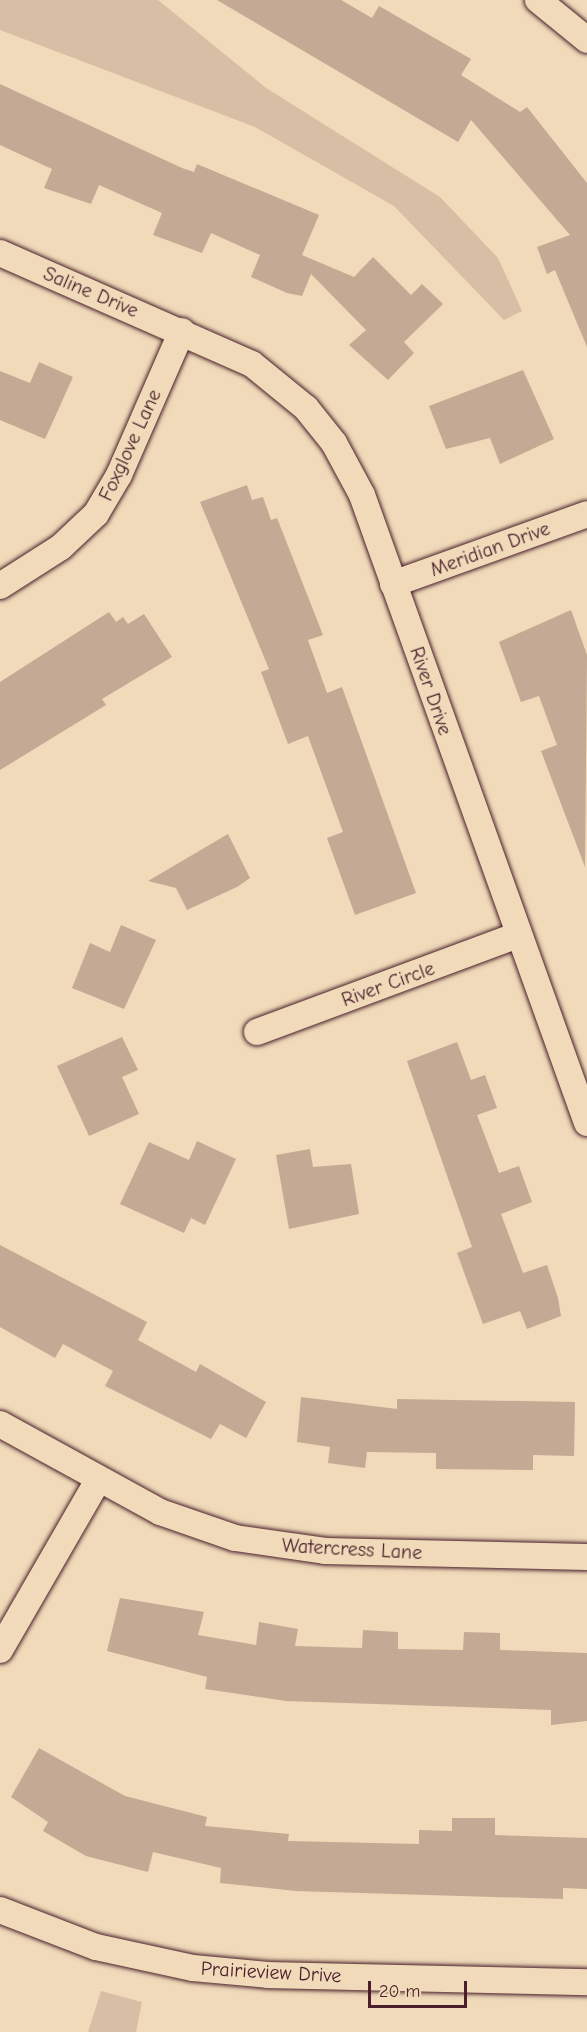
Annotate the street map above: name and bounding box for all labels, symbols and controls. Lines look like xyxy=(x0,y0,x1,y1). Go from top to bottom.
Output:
street label: Saline Drive xyxy=(40,261,142,323)
street label: Foxglove Lane xyxy=(94,385,166,505)
street label: Meridian Drive xyxy=(427,516,553,582)
street label: River Drive xyxy=(405,644,457,738)
street label: River Circle xyxy=(338,956,438,1012)
street label: Watercress Lane xyxy=(281,1533,423,1565)
street label: Prairieview Drive xyxy=(200,1956,342,1988)
scale bar xyxy=(371,1969,470,2007)
text: 20 m xyxy=(379,1981,420,2002)

